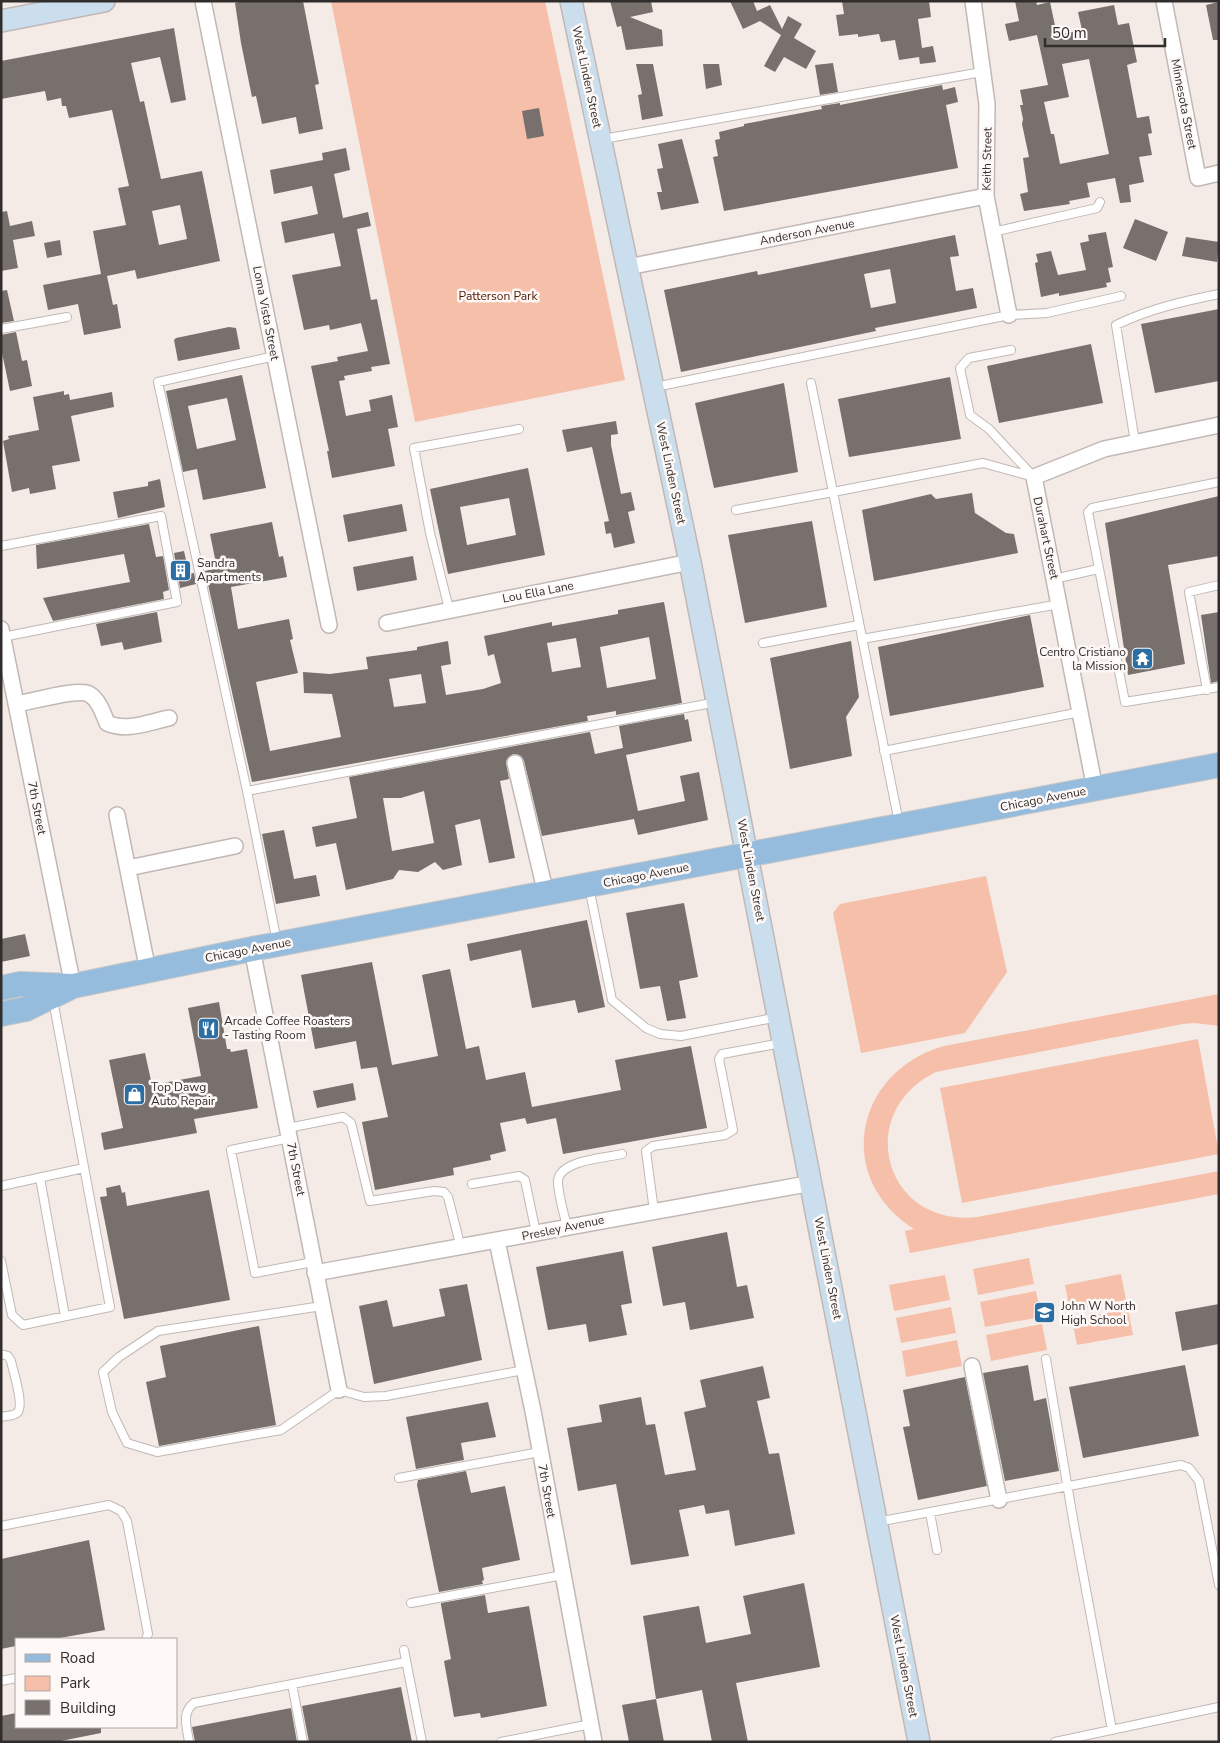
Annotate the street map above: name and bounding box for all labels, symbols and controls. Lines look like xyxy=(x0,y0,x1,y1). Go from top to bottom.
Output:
scale bar xyxy=(1045,15,1165,47)
text: 50 m xyxy=(1052,23,1087,43)
street label: West Linden Street xyxy=(568,24,606,130)
street label: Minnesota Street xyxy=(1167,57,1201,151)
street label: Keith Street xyxy=(978,126,996,191)
street label: Anderson Avenue xyxy=(758,215,856,249)
street label: Loma Vista Street xyxy=(249,264,283,362)
park label: Patterson Park xyxy=(459,288,538,304)
street label: West Linden Street xyxy=(652,420,690,526)
street label: Durahart Street xyxy=(1029,495,1063,582)
place label: Sandra Apartments xyxy=(197,555,262,585)
building icon: Sandra Apartments xyxy=(169,558,193,582)
street label: Lou Ella Lane xyxy=(501,577,575,607)
place label: Centro Cristiano la Mission xyxy=(1039,644,1126,674)
temple icon: Centro Cristiano la Mission xyxy=(1130,647,1154,671)
street label: 7th Street xyxy=(24,780,50,837)
street label: Chicago Avenue xyxy=(999,783,1087,815)
street label: West Linden Street xyxy=(733,817,769,923)
street label: Chicago Avenue xyxy=(602,859,690,891)
street label: Chicago Avenue xyxy=(204,934,292,966)
place label: Arcade Coffee Roasters - Tasting Room xyxy=(224,1013,350,1043)
restaurant icon: Arcade Coffee Roasters - Tasting Room xyxy=(196,1016,220,1040)
place label: Top Dawg Auto Repair xyxy=(151,1079,216,1109)
shop icon: Top Dawg Auto Repair xyxy=(123,1082,147,1106)
street label: 7th Street xyxy=(283,1141,309,1198)
street label: Presley Avenue xyxy=(520,1211,606,1245)
street label: West Linden Street xyxy=(810,1215,846,1321)
place label: John W North High School xyxy=(1060,1298,1136,1328)
school or university icon: John W North High School xyxy=(1033,1301,1057,1325)
street label: 7th Street xyxy=(534,1463,560,1520)
street label: West Linden Street xyxy=(886,1613,922,1719)
legend xyxy=(15,1638,178,1728)
text: Road xyxy=(60,1648,95,1668)
text: Park xyxy=(60,1673,90,1693)
text: Building xyxy=(60,1698,116,1718)

